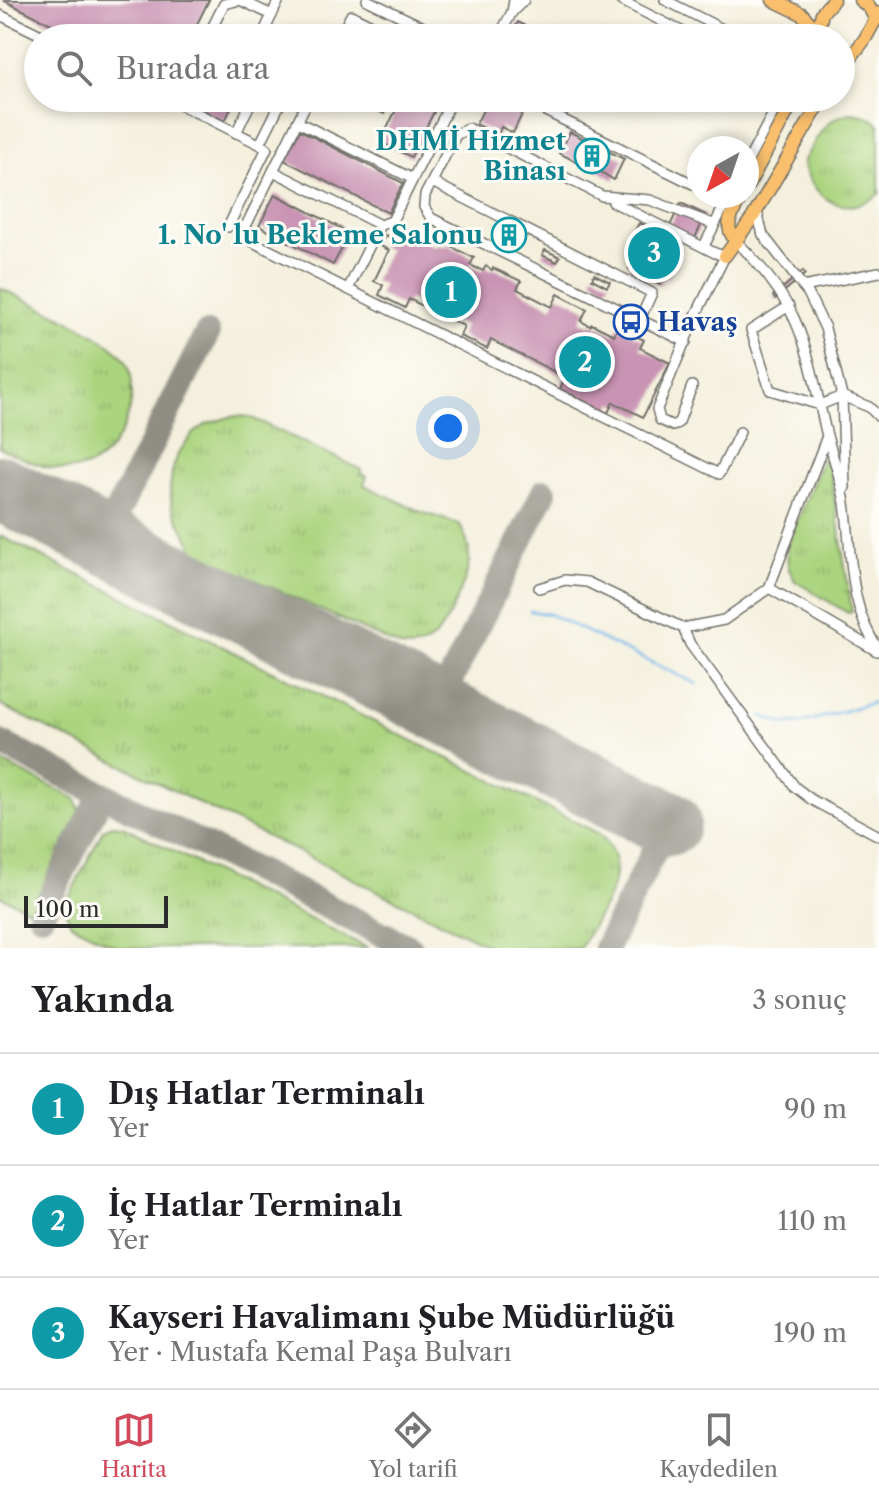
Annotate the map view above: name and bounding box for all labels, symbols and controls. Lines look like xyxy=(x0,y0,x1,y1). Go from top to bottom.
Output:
search box xyxy=(24,24,855,112)
icon: search xyxy=(52,46,96,90)
text: Burada ara xyxy=(116,50,270,87)
place label: DHMİ Hizmet Binası xyxy=(375,125,567,187)
north arrow xyxy=(687,136,759,208)
building icon: DHMİ Hizmet Binası xyxy=(573,137,611,175)
building icon: 1. No' lu Bekleme Salonu xyxy=(490,216,528,254)
place label: 1. No' lu Bekleme Salonu xyxy=(158,219,483,251)
pin: 3 xyxy=(628,223,680,283)
pin: 1 xyxy=(425,262,477,322)
bus stop icon: Havaş xyxy=(612,303,650,341)
place label: Havaş xyxy=(657,306,738,338)
pin: 2 xyxy=(559,332,611,392)
your location xyxy=(428,408,468,448)
scale bar xyxy=(24,892,168,928)
text: 100 m xyxy=(36,896,99,923)
text: Yakında xyxy=(32,979,174,1021)
text: 3 sonuç xyxy=(752,984,847,1016)
text: Dış Hatlar Terminalı xyxy=(108,1075,425,1112)
text: 1 xyxy=(52,1093,64,1125)
text: 90 m xyxy=(784,1093,847,1125)
text: Yer xyxy=(108,1112,149,1144)
text: İç Hatlar Terminalı xyxy=(108,1187,403,1224)
text: 2 xyxy=(50,1205,66,1237)
text: 110 m xyxy=(778,1205,847,1237)
text: Yer xyxy=(108,1224,149,1256)
text: Kayseri Havalimanı Şube Müdürlüğü xyxy=(108,1299,675,1336)
text: 3 xyxy=(51,1317,65,1349)
text: 190 m xyxy=(773,1317,847,1349)
text: Yer · Mustafa Kemal Paşa Bulvarı xyxy=(108,1336,512,1368)
tab: Harita xyxy=(101,1408,167,1483)
tab: Yol tarifi xyxy=(369,1408,457,1483)
tab: Kaydedilen xyxy=(660,1408,778,1483)

